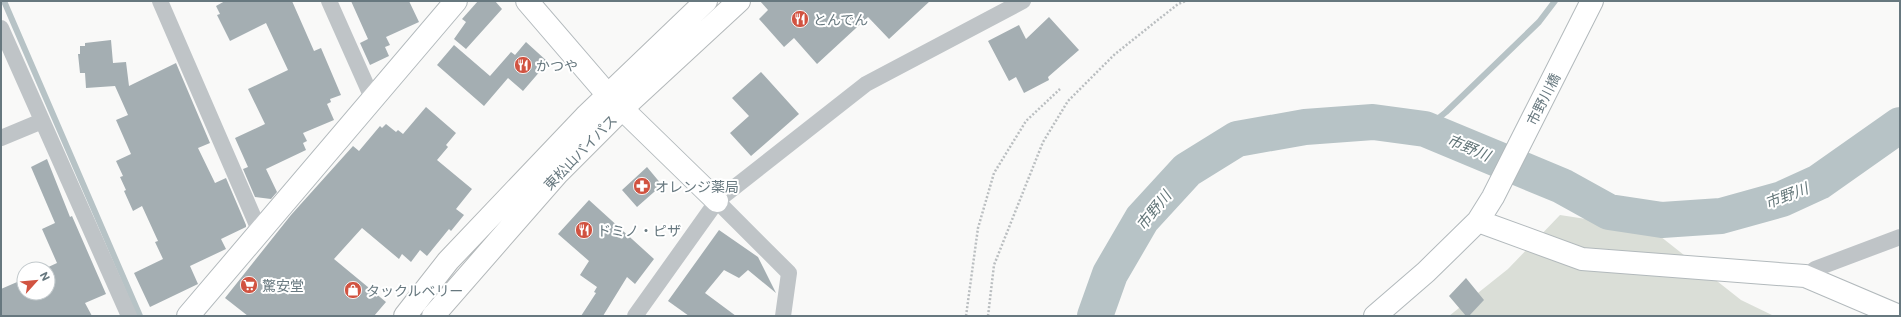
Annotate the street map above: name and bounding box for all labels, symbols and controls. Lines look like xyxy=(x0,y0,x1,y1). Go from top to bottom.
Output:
restaurant icon: とんでん xyxy=(790,9,810,29)
place label: とんでん xyxy=(813,11,868,28)
restaurant icon: かつや xyxy=(513,55,533,75)
place label: かつや xyxy=(536,57,578,74)
street label: 市野川橋 xyxy=(1523,70,1563,128)
street label: 東松山バイパス xyxy=(540,111,620,193)
water label: 市野川 xyxy=(1445,130,1495,165)
pharmacy icon: オレンジ薬局 xyxy=(632,176,652,196)
place label: オレンジ薬局 xyxy=(655,178,739,195)
water label: 市野川 xyxy=(1762,178,1812,211)
water label: 市野川 xyxy=(1132,185,1175,233)
restaurant icon: ドミノ・ピザ xyxy=(574,220,594,240)
place label: ドミノ・ピザ xyxy=(597,222,681,239)
north arrow xyxy=(16,261,56,301)
text: N xyxy=(38,270,53,283)
supermarket icon: 驚安堂 xyxy=(239,275,259,295)
place label: 驚安堂 xyxy=(262,277,304,294)
shop icon: タックルベリー xyxy=(343,280,363,300)
place label: タックルベリー xyxy=(366,282,464,299)

